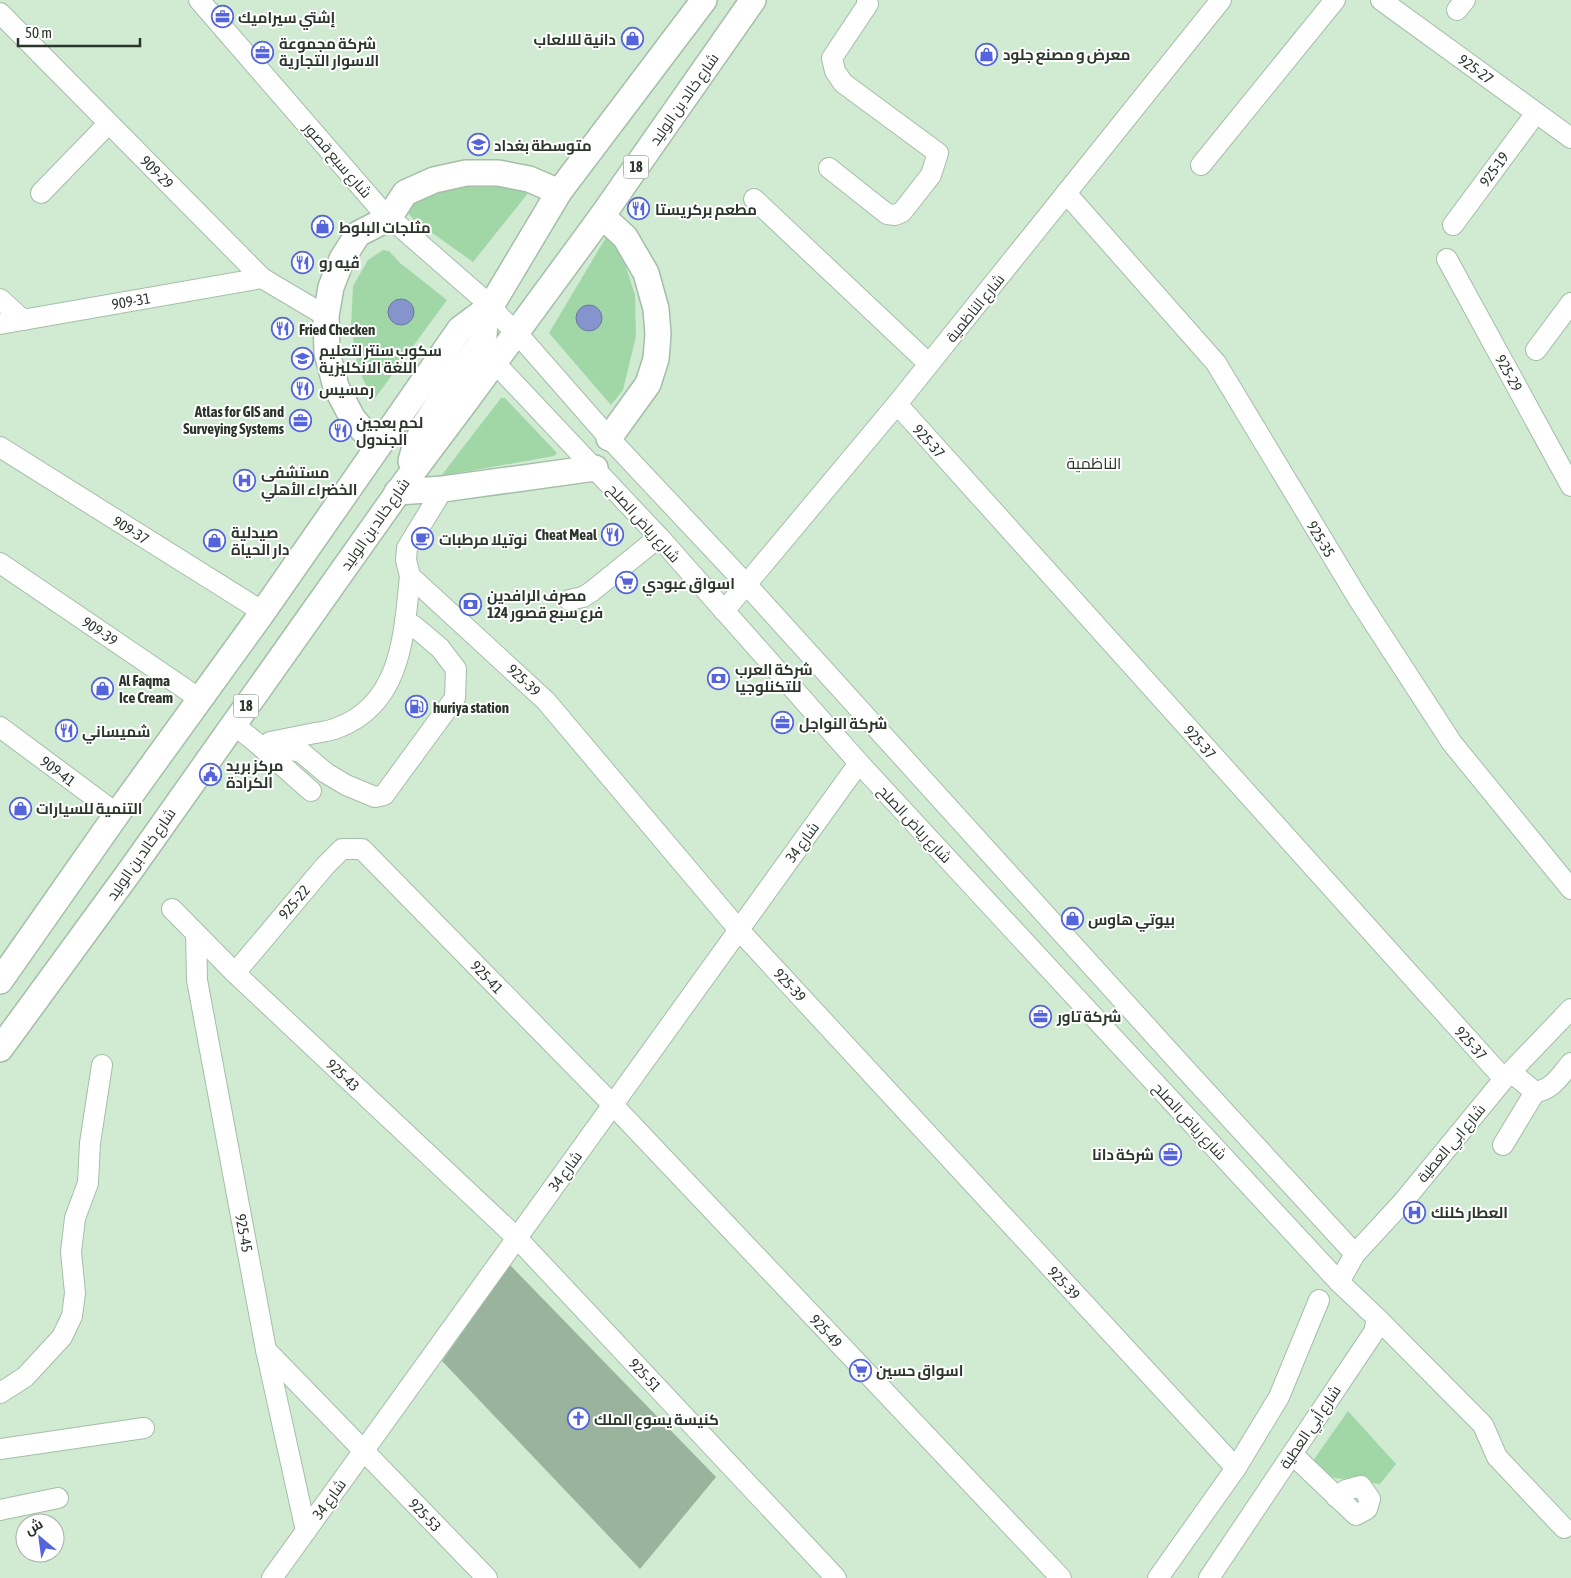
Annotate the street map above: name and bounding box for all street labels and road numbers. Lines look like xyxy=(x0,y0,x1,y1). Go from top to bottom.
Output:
street label: شارع خالد بن الوليد xyxy=(646,50,724,150)
street label: 925-27 xyxy=(1455,51,1497,87)
street label: شارع سبع قصور xyxy=(298,118,375,203)
street label: 925-19 xyxy=(1476,149,1512,189)
street label: 909-29 xyxy=(137,152,177,192)
road number: 18 xyxy=(624,156,648,178)
street label: شارع الناظمية xyxy=(942,271,1010,347)
street label: 909-31 xyxy=(110,289,152,313)
street label: 925-29 xyxy=(1492,352,1526,394)
street label: 925-37 xyxy=(910,421,948,461)
street label: شارع خالد بن الوليد xyxy=(337,475,415,575)
street label: شارع رياض الصلح xyxy=(602,480,684,568)
street label: 909-37 xyxy=(110,512,152,548)
street label: 925-35 xyxy=(1304,518,1338,560)
street label: 909-39 xyxy=(79,613,121,649)
street label: 925-39 xyxy=(504,660,544,700)
road number: 18 xyxy=(234,694,258,718)
street label: 925-37 xyxy=(1181,722,1219,762)
street label: 909-41 xyxy=(37,752,79,790)
street label: شارع رياض الصلح xyxy=(873,782,955,868)
street label: شارع خالد بن الوليد xyxy=(103,805,181,905)
street label: شارع 34 xyxy=(782,819,825,867)
street label: 925-22 xyxy=(275,882,313,922)
street label: 925-41 xyxy=(467,957,507,997)
street label: 925-39 xyxy=(770,965,810,1005)
street label: 925-37 xyxy=(1452,1023,1490,1063)
street label: 925-43 xyxy=(323,1055,363,1095)
street label: شارع رياض الصلح xyxy=(1148,1079,1230,1165)
street label: شارع ابي العطية xyxy=(1413,1101,1492,1188)
street label: شارع 34 xyxy=(545,1148,588,1196)
street label: 925-45 xyxy=(232,1212,256,1254)
street label: 925-39 xyxy=(1044,1263,1084,1303)
street label: 925-49 xyxy=(806,1311,846,1351)
street label: 925-51 xyxy=(625,1355,665,1395)
street label: شارع أبي العطية xyxy=(1275,1382,1347,1474)
street label: شارع 34 xyxy=(309,1476,352,1524)
street label: 925-53 xyxy=(405,1495,445,1535)

